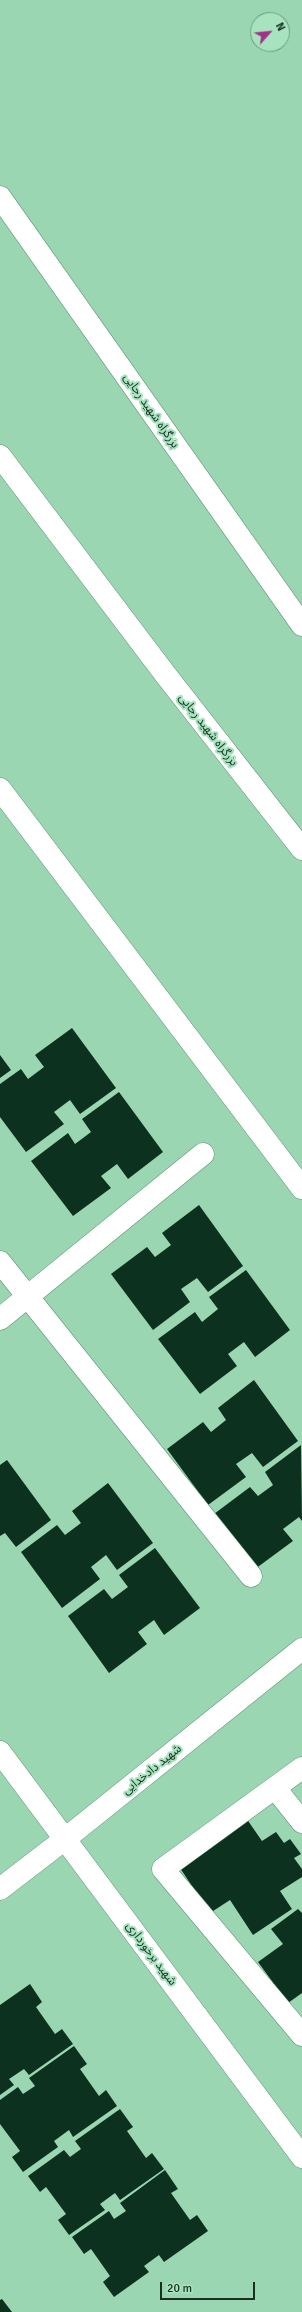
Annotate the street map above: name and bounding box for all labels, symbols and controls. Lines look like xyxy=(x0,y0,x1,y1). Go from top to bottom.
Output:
north arrow xyxy=(250,12,290,52)
text: N xyxy=(273,20,288,33)
street label: بزرگراه شهید رجایی xyxy=(120,371,182,451)
street label: بزرگراه شهید رجایی xyxy=(175,691,241,769)
street label: شهید دادخدایی xyxy=(119,1742,185,1798)
street label: شهید برخورداری xyxy=(123,1920,179,1988)
scale bar xyxy=(162,2274,257,2300)
text: 20 m xyxy=(167,2281,192,2296)

